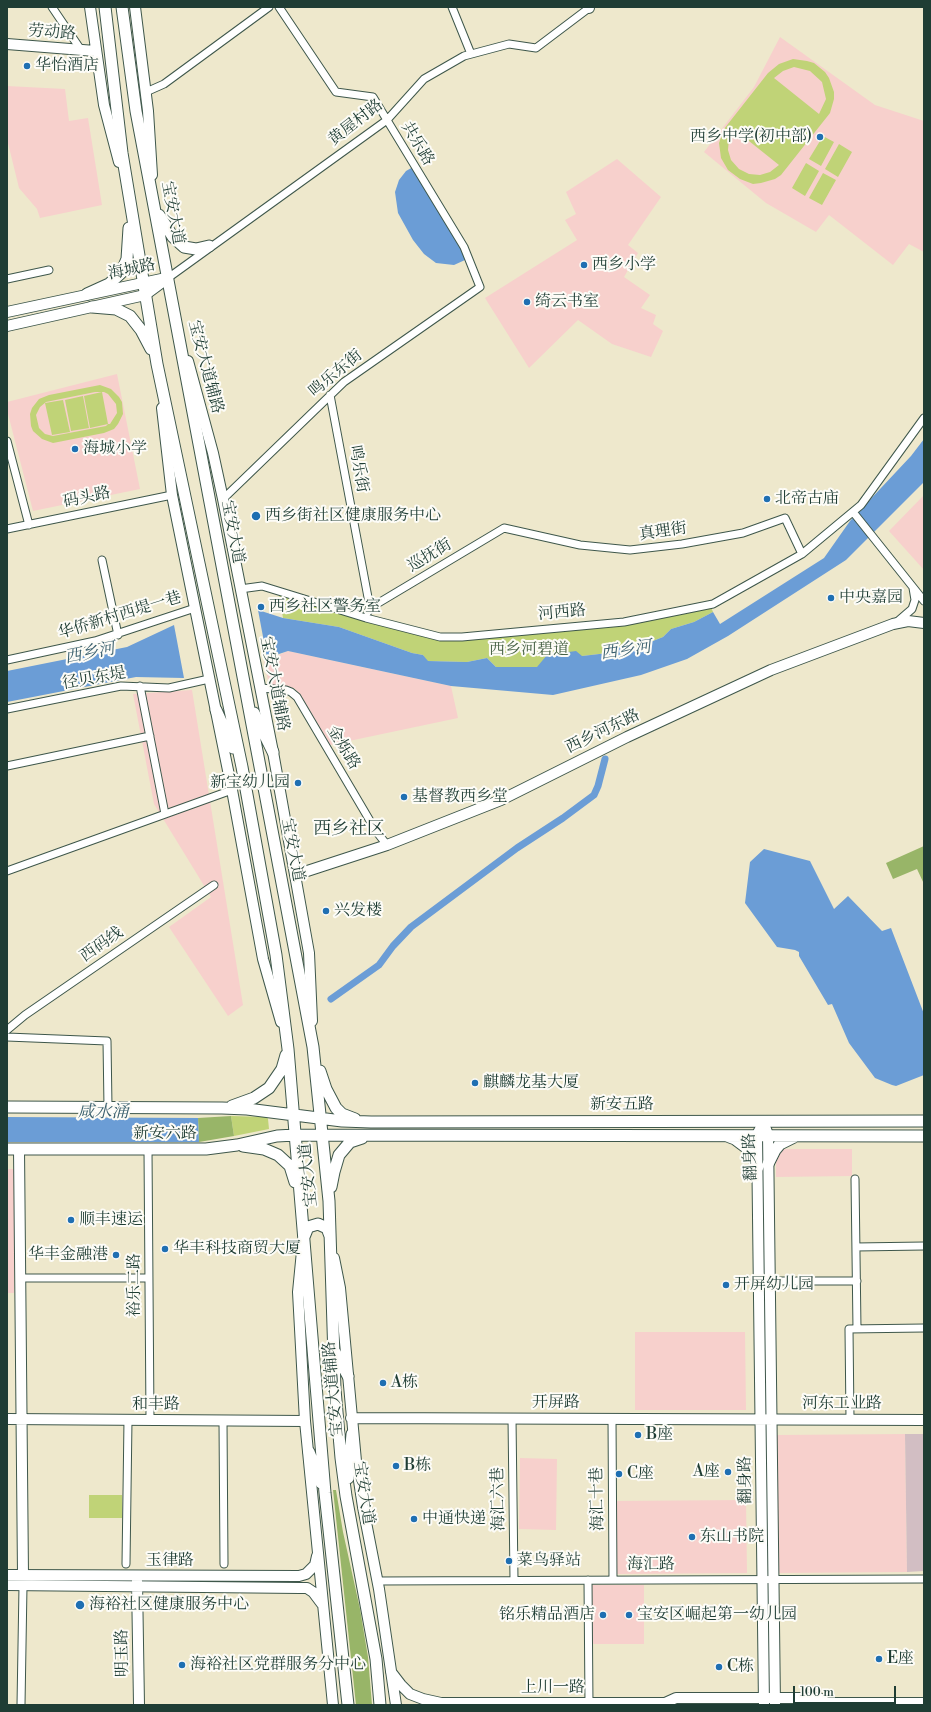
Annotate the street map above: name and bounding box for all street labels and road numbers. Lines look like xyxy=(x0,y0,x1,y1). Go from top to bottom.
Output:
street label: 劳动路 xyxy=(27,22,77,44)
street label: 黄屋村路 xyxy=(325,96,387,150)
street label: 共乐路 xyxy=(396,118,438,170)
street label: 宝安大道 xyxy=(156,180,188,246)
street label: 海城路 xyxy=(107,256,157,284)
street label: 宝安大道辅路 xyxy=(183,318,227,416)
street label: 鸣乐东街 xyxy=(305,346,367,402)
street label: 鸣乐街 xyxy=(344,444,372,494)
street label: 码头路 xyxy=(62,484,112,512)
street label: 宝安大道 xyxy=(216,499,248,565)
street label: 真理街 xyxy=(638,519,688,545)
street label: 巡抚街 xyxy=(404,535,456,577)
street label: 华侨新村西堤一巷 xyxy=(56,588,184,644)
street label: 河西路 xyxy=(537,601,587,625)
street label: 宝安大道辅路 xyxy=(255,635,293,733)
street label: 径贝东堤 xyxy=(61,664,127,694)
street label: 西乡河东路 xyxy=(563,706,643,758)
street label: 金烁路 xyxy=(322,722,364,774)
street label: 宝安大道 xyxy=(276,817,308,883)
street label: 西码线 xyxy=(77,923,127,967)
street label: 新安五路 xyxy=(590,1095,654,1115)
street label: 新安六路 xyxy=(133,1124,197,1144)
street label: 翻身路 xyxy=(740,1133,762,1181)
street label: 宝安大道 xyxy=(296,1142,322,1208)
street label: 裕乐二路 xyxy=(125,1253,145,1317)
street label: 宝安大道辅路 xyxy=(320,1340,348,1438)
street label: 开屏路 xyxy=(532,1393,580,1413)
street label: 河东工业路 xyxy=(802,1394,882,1414)
street label: 和丰路 xyxy=(132,1395,180,1415)
street label: 翻身路 xyxy=(736,1456,756,1504)
street label: 宝安大道 xyxy=(349,1460,377,1526)
street label: 海汇六巷 xyxy=(489,1467,509,1531)
street label: 海汇十巷 xyxy=(588,1467,608,1531)
street label: 玉律路 xyxy=(146,1551,194,1571)
street label: 海汇路 xyxy=(627,1555,675,1575)
street label: 明玉路 xyxy=(113,1629,133,1677)
street label: 上川一路 xyxy=(521,1678,585,1698)

